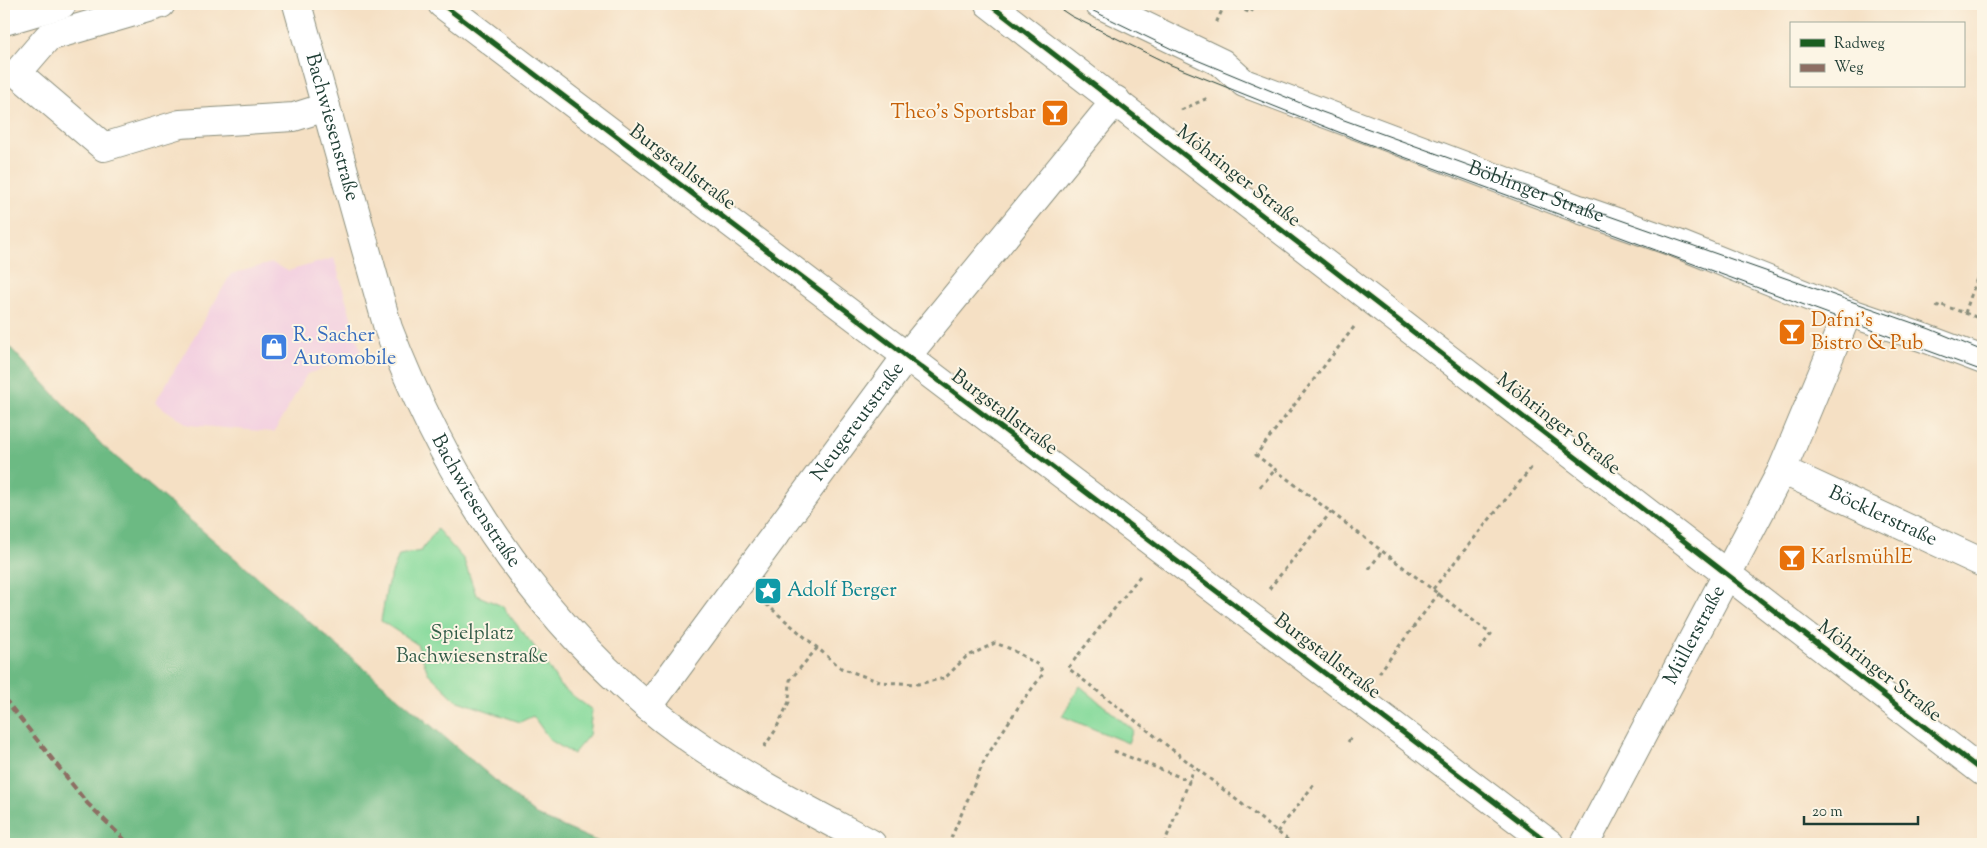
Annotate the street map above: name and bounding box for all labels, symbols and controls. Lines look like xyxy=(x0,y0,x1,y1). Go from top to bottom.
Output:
legend xyxy=(1790,22,1964,88)
text: Radweg xyxy=(1834,34,1885,55)
street label: Bachwiesenstraße xyxy=(297,50,366,204)
text: Weg xyxy=(1834,58,1864,79)
bar icon: Theo's Sportsbar xyxy=(1040,98,1070,128)
place label: Theo's Sportsbar xyxy=(891,99,1036,128)
street label: Burgstallstraße xyxy=(622,118,742,218)
street label: Möhringer Straße xyxy=(1169,119,1307,235)
street label: Böblinger Straße xyxy=(1464,154,1608,231)
place label: Dafni's Bistro & Pub xyxy=(1811,307,1923,359)
bar icon: Dafni's Bistro & Pub xyxy=(1777,317,1807,347)
place label: R. Sacher Automobile xyxy=(293,322,396,374)
shop icon: R. Sacher Automobile xyxy=(259,332,289,362)
street label: Neugereutstraße xyxy=(804,356,912,488)
street label: Burgstallstraße xyxy=(944,363,1064,463)
street label: Möhringer Straße xyxy=(1489,367,1627,483)
street label: Bachwiesenstraße xyxy=(423,429,528,574)
street label: Böcklerstraße xyxy=(1824,479,1942,554)
bar icon: KarlsmühlE xyxy=(1777,543,1807,573)
place label: KarlsmühlE xyxy=(1811,544,1913,573)
place icon: Adolf Berger xyxy=(753,576,783,606)
place label: Adolf Berger xyxy=(787,577,897,606)
street label: Müllerstraße xyxy=(1657,580,1733,690)
street label: Burgstallstraße xyxy=(1267,607,1387,707)
street label: Möhringer Straße xyxy=(1810,614,1948,730)
park label: Spielplatz Bachwiesenstraße xyxy=(396,620,548,672)
scale bar xyxy=(1804,793,1918,825)
text: 20 m xyxy=(1812,802,1843,823)

